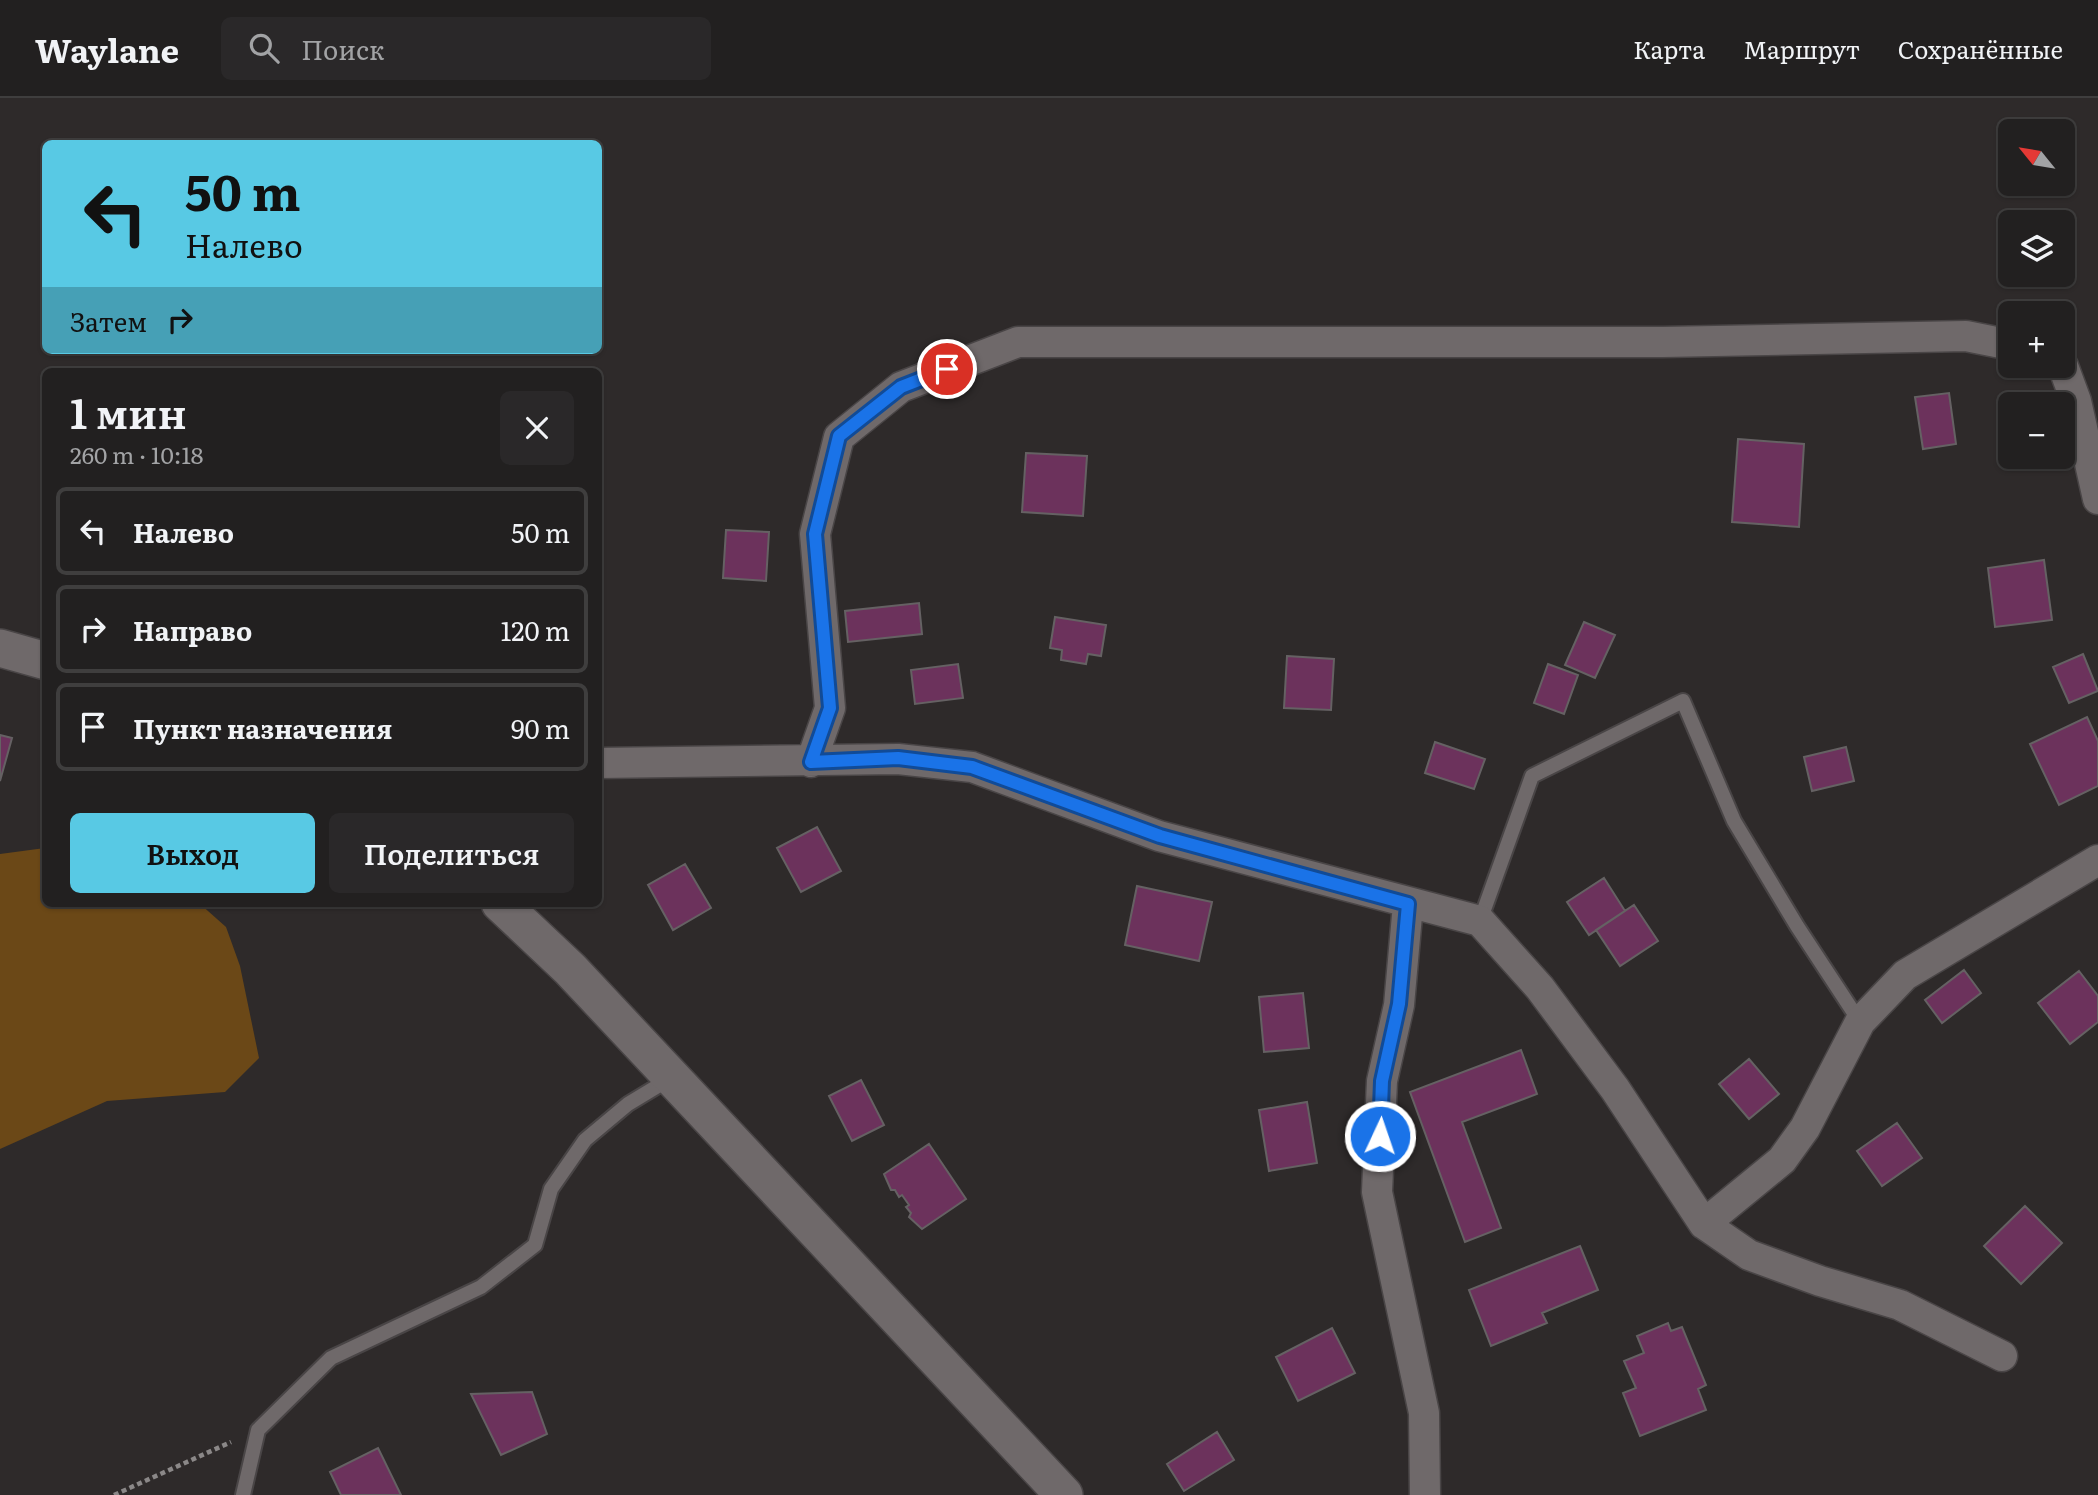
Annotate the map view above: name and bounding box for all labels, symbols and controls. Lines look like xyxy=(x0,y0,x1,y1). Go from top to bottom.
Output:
search box xyxy=(221,17,711,80)
text: Waylane xyxy=(35,24,179,73)
icon: search xyxy=(245,29,283,67)
text: Поиск xyxy=(301,29,384,68)
text: Карта xyxy=(1633,31,1705,66)
text: Маршрут xyxy=(1743,31,1860,66)
text: Сохранённые xyxy=(1898,31,2063,66)
north arrow xyxy=(1998,119,2076,196)
map controls xyxy=(1998,119,2075,469)
text: 50 m xyxy=(185,153,301,226)
icon: left xyxy=(70,168,161,259)
button: layers xyxy=(1998,210,2075,287)
text: Налево xyxy=(185,220,303,268)
text: Затем xyxy=(70,301,147,340)
icon: right xyxy=(161,301,199,339)
button: + xyxy=(1998,301,2075,378)
pin xyxy=(917,339,977,399)
icon: arrive xyxy=(928,350,966,388)
text: 1 мин xyxy=(70,380,187,442)
button: close xyxy=(500,391,574,465)
button: − xyxy=(1998,392,2075,469)
text: 260 m · 10:18 xyxy=(70,437,203,471)
icon: left xyxy=(74,512,112,550)
text: Налево xyxy=(133,512,234,551)
text: 50 m xyxy=(511,512,570,551)
icon: right xyxy=(74,610,112,648)
text: Направо xyxy=(133,610,252,649)
text: 120 m xyxy=(501,610,570,649)
icon: arrive xyxy=(74,708,112,746)
text: Пункт назначения xyxy=(133,708,392,747)
text: 90 m xyxy=(511,708,570,747)
button: Выход xyxy=(70,813,315,893)
button: Поделиться xyxy=(329,813,574,893)
position arrow xyxy=(1343,1099,1417,1173)

